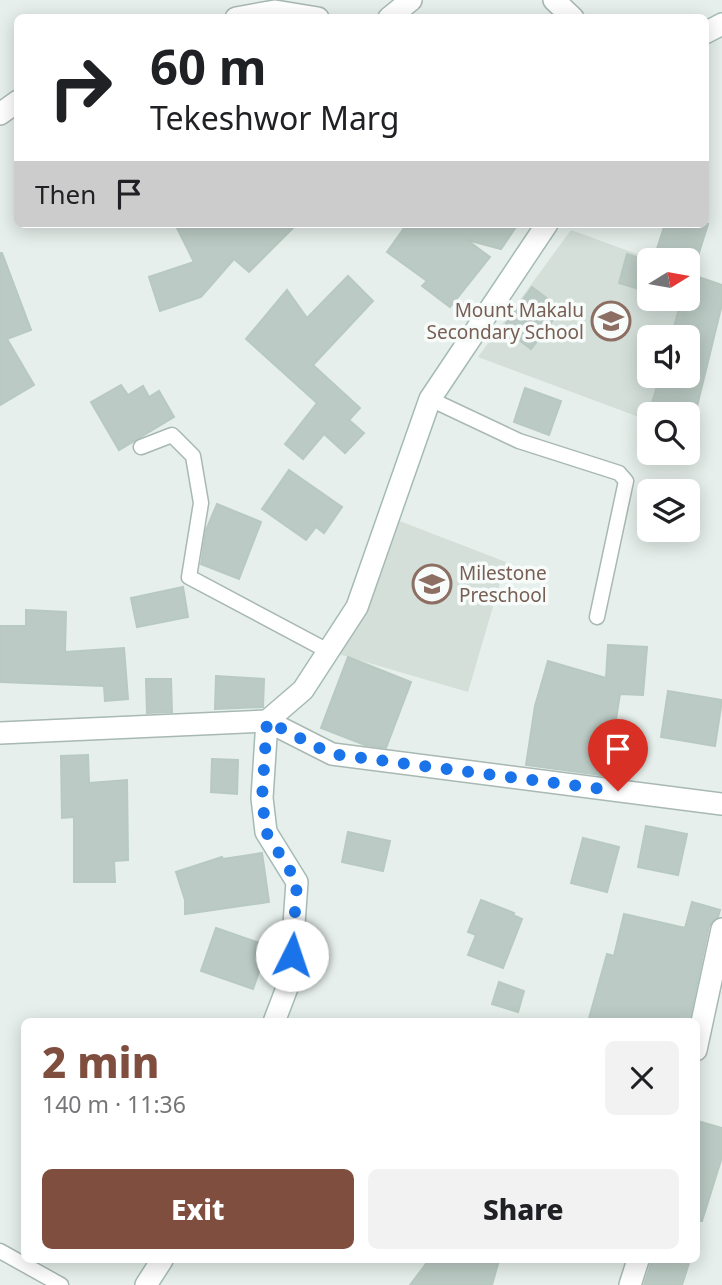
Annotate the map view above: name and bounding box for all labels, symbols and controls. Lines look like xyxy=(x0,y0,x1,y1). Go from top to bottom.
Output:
text: 60 m xyxy=(150,33,267,99)
icon: right xyxy=(35,42,126,133)
text: Tekeshwor Marg xyxy=(150,96,399,139)
icon: arrive xyxy=(110,175,148,213)
text: Then xyxy=(35,176,96,212)
north arrow xyxy=(637,248,700,312)
map controls xyxy=(637,248,700,542)
place label: Mount Makalu Secondary School xyxy=(426,297,584,345)
school or university icon: Mount Makalu Secondary School xyxy=(590,300,632,342)
button: sound xyxy=(637,325,700,388)
button: search xyxy=(637,402,700,465)
button: layers xyxy=(637,479,700,542)
place label: Milestone Preschool xyxy=(459,560,547,608)
school or university icon: Milestone Preschool xyxy=(411,563,453,605)
pin xyxy=(588,719,648,791)
icon: arrive xyxy=(599,730,637,768)
position arrow xyxy=(255,918,329,992)
text: 2 min xyxy=(42,1033,159,1090)
button: close xyxy=(605,1041,679,1115)
text: 140 m · 11:36 xyxy=(42,1088,186,1120)
button: Exit xyxy=(42,1169,354,1249)
button: Share xyxy=(368,1169,679,1249)

